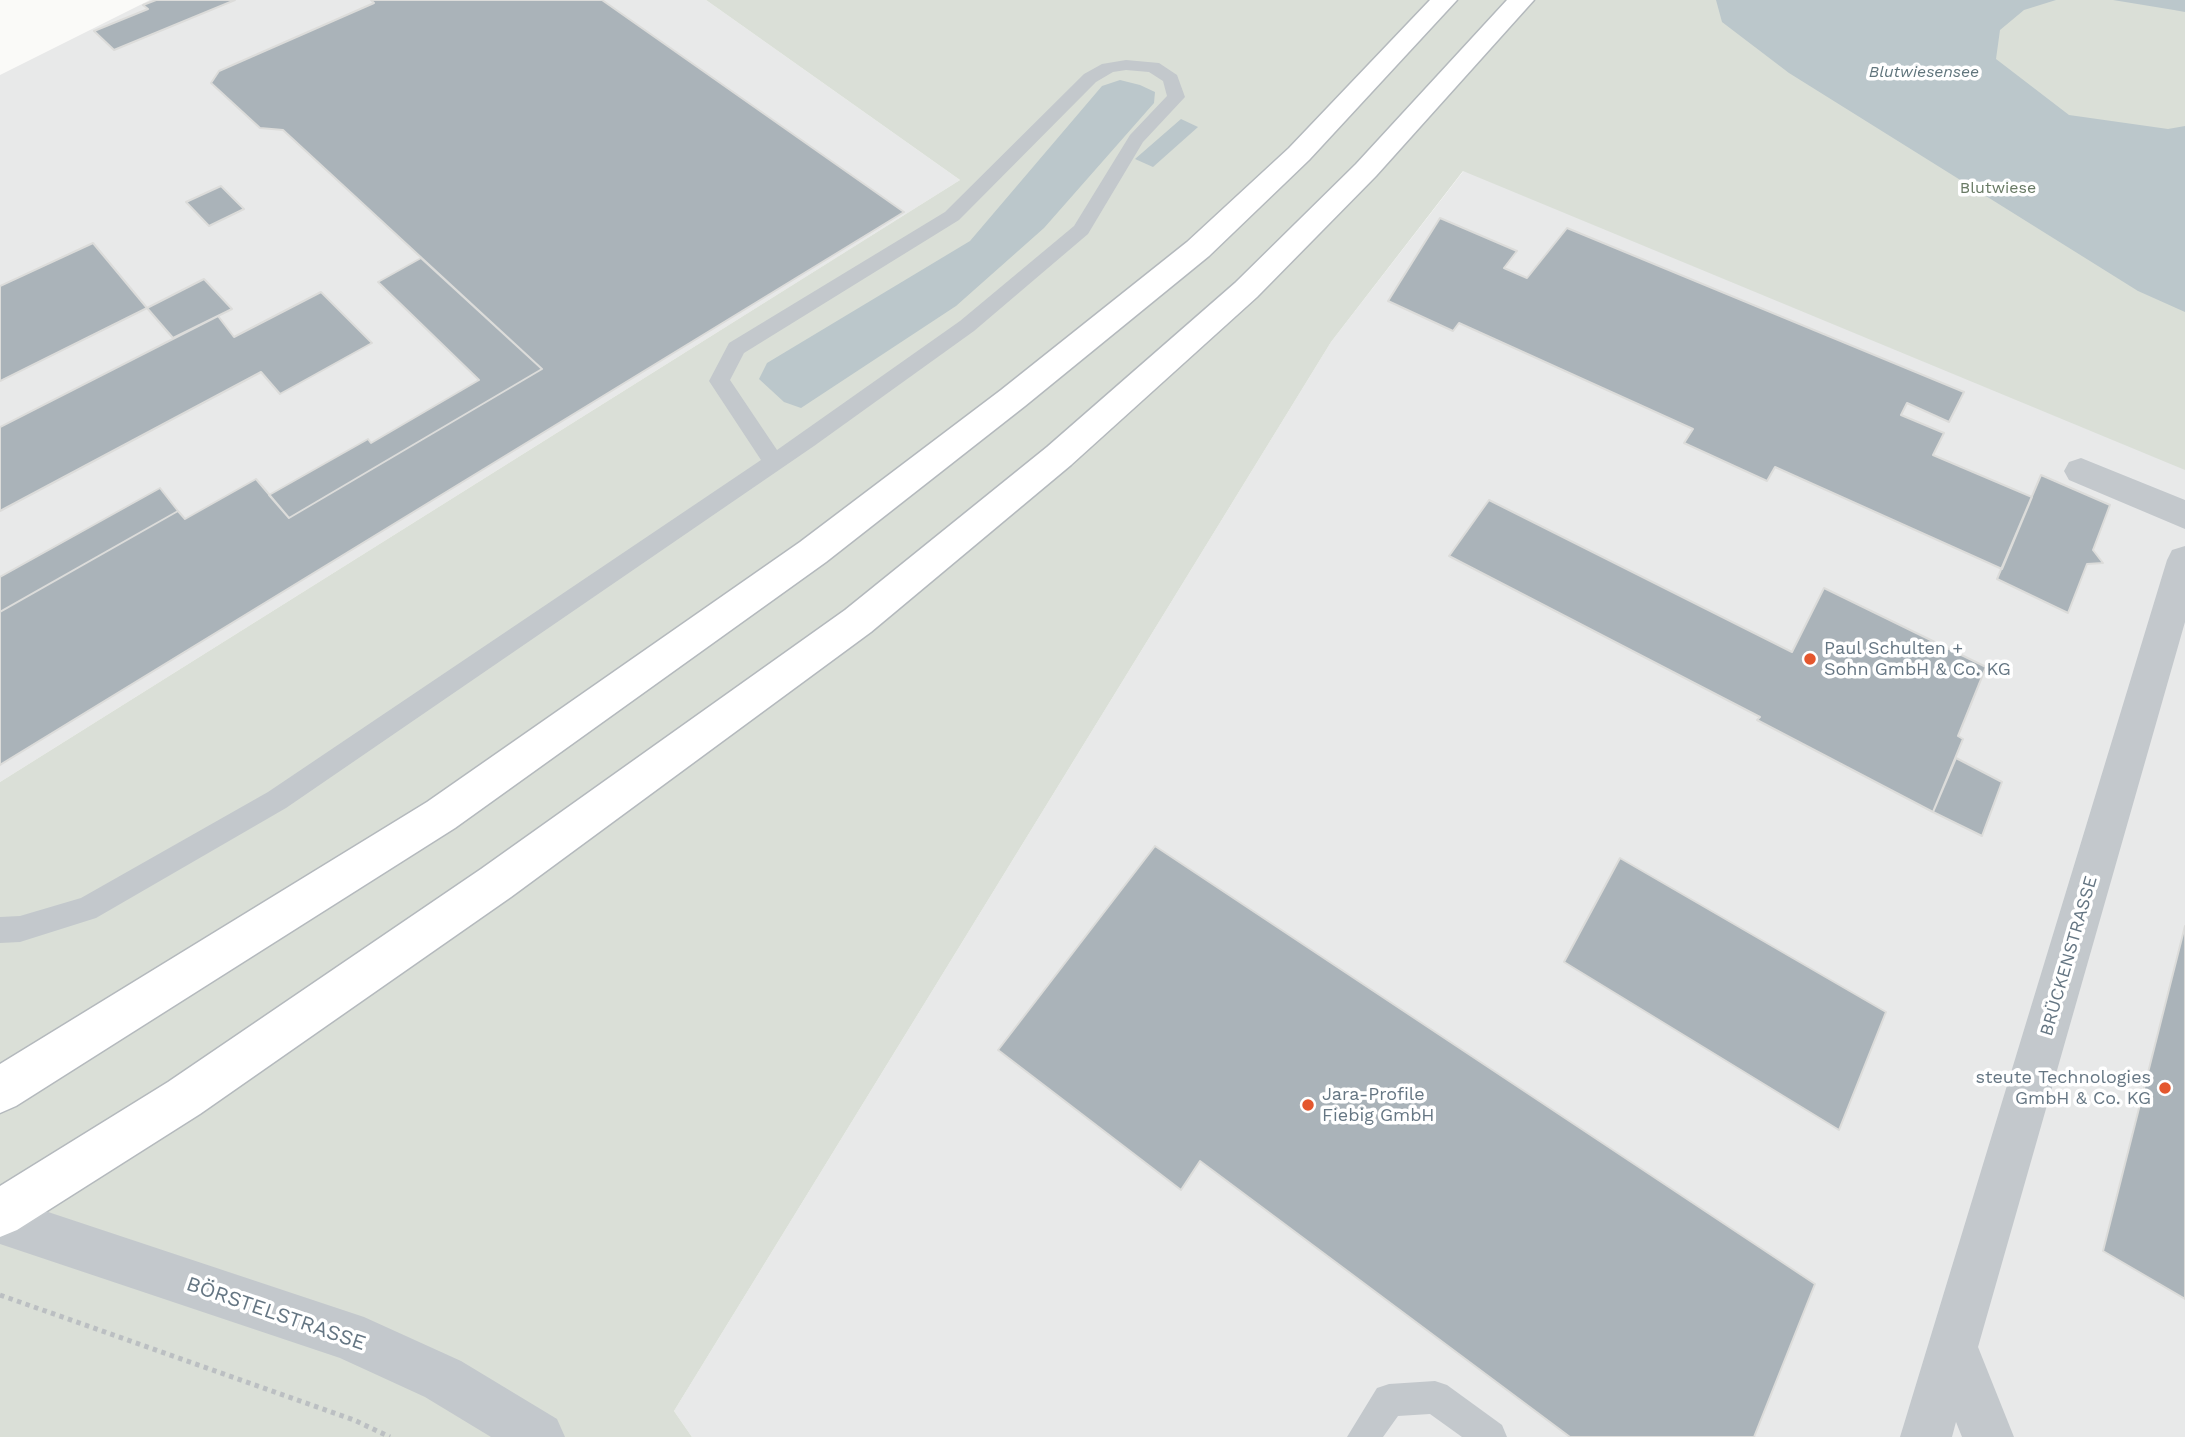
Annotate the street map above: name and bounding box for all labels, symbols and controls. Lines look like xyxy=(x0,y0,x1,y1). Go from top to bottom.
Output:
water label: Blutwiesensee xyxy=(1869,62,1979,82)
park label: Blutwiese xyxy=(1960,178,2036,198)
place label: Paul Schulten + Sohn GmbH & Co. KG xyxy=(1824,638,2011,680)
marker: Paul Schulten + Sohn GmbH & Co. KG xyxy=(1802,651,1818,667)
street label: BRÜCKENSTRASSE xyxy=(2036,873,2102,1039)
place label: steute Technologies GmbH & Co. KG xyxy=(1975,1067,2151,1110)
marker: steute Technologies GmbH & Co. KG xyxy=(2157,1080,2173,1096)
place label: Jara-Profile Fiebig GmbH xyxy=(1322,1084,1434,1126)
marker: Jara-Profile Fiebig GmbH xyxy=(1300,1097,1316,1113)
street label: BÖRSTELSTRASSE xyxy=(183,1271,369,1357)

